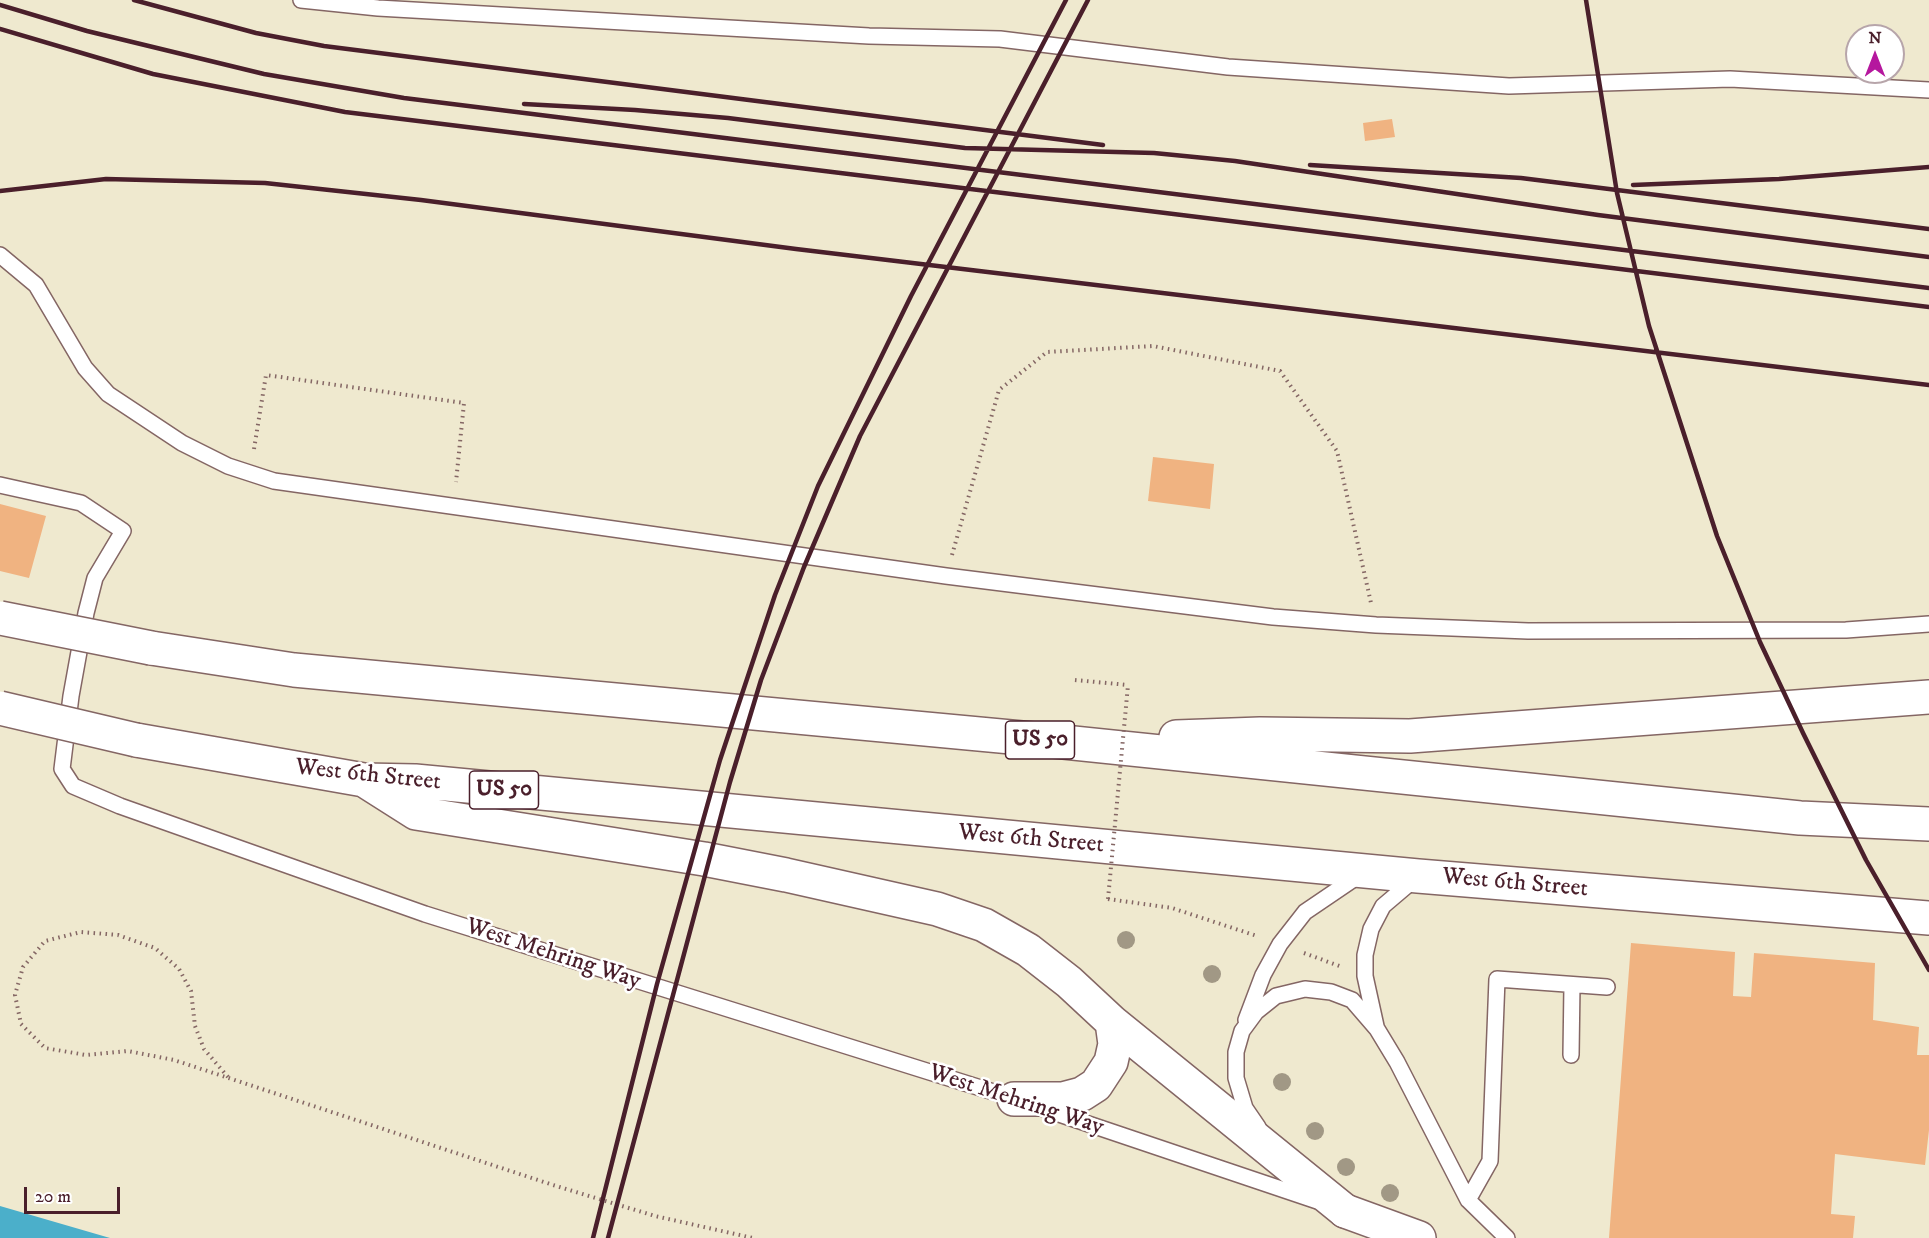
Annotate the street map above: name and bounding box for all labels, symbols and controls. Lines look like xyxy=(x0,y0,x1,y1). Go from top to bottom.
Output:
north arrow xyxy=(1845,24,1905,84)
text: N xyxy=(1868,28,1882,48)
road number: US 50 xyxy=(1006,721,1074,759)
street label: West 6th Street xyxy=(294,754,442,798)
road number: US 50 xyxy=(470,771,538,809)
street label: West 6th Street xyxy=(957,819,1105,861)
street label: West 6th Street xyxy=(1441,863,1589,905)
street label: West Mehring Way xyxy=(462,913,644,997)
street label: West Mehring Way xyxy=(925,1059,1107,1143)
scale bar xyxy=(27,1175,123,1213)
text: 20 m xyxy=(35,1186,71,1208)

